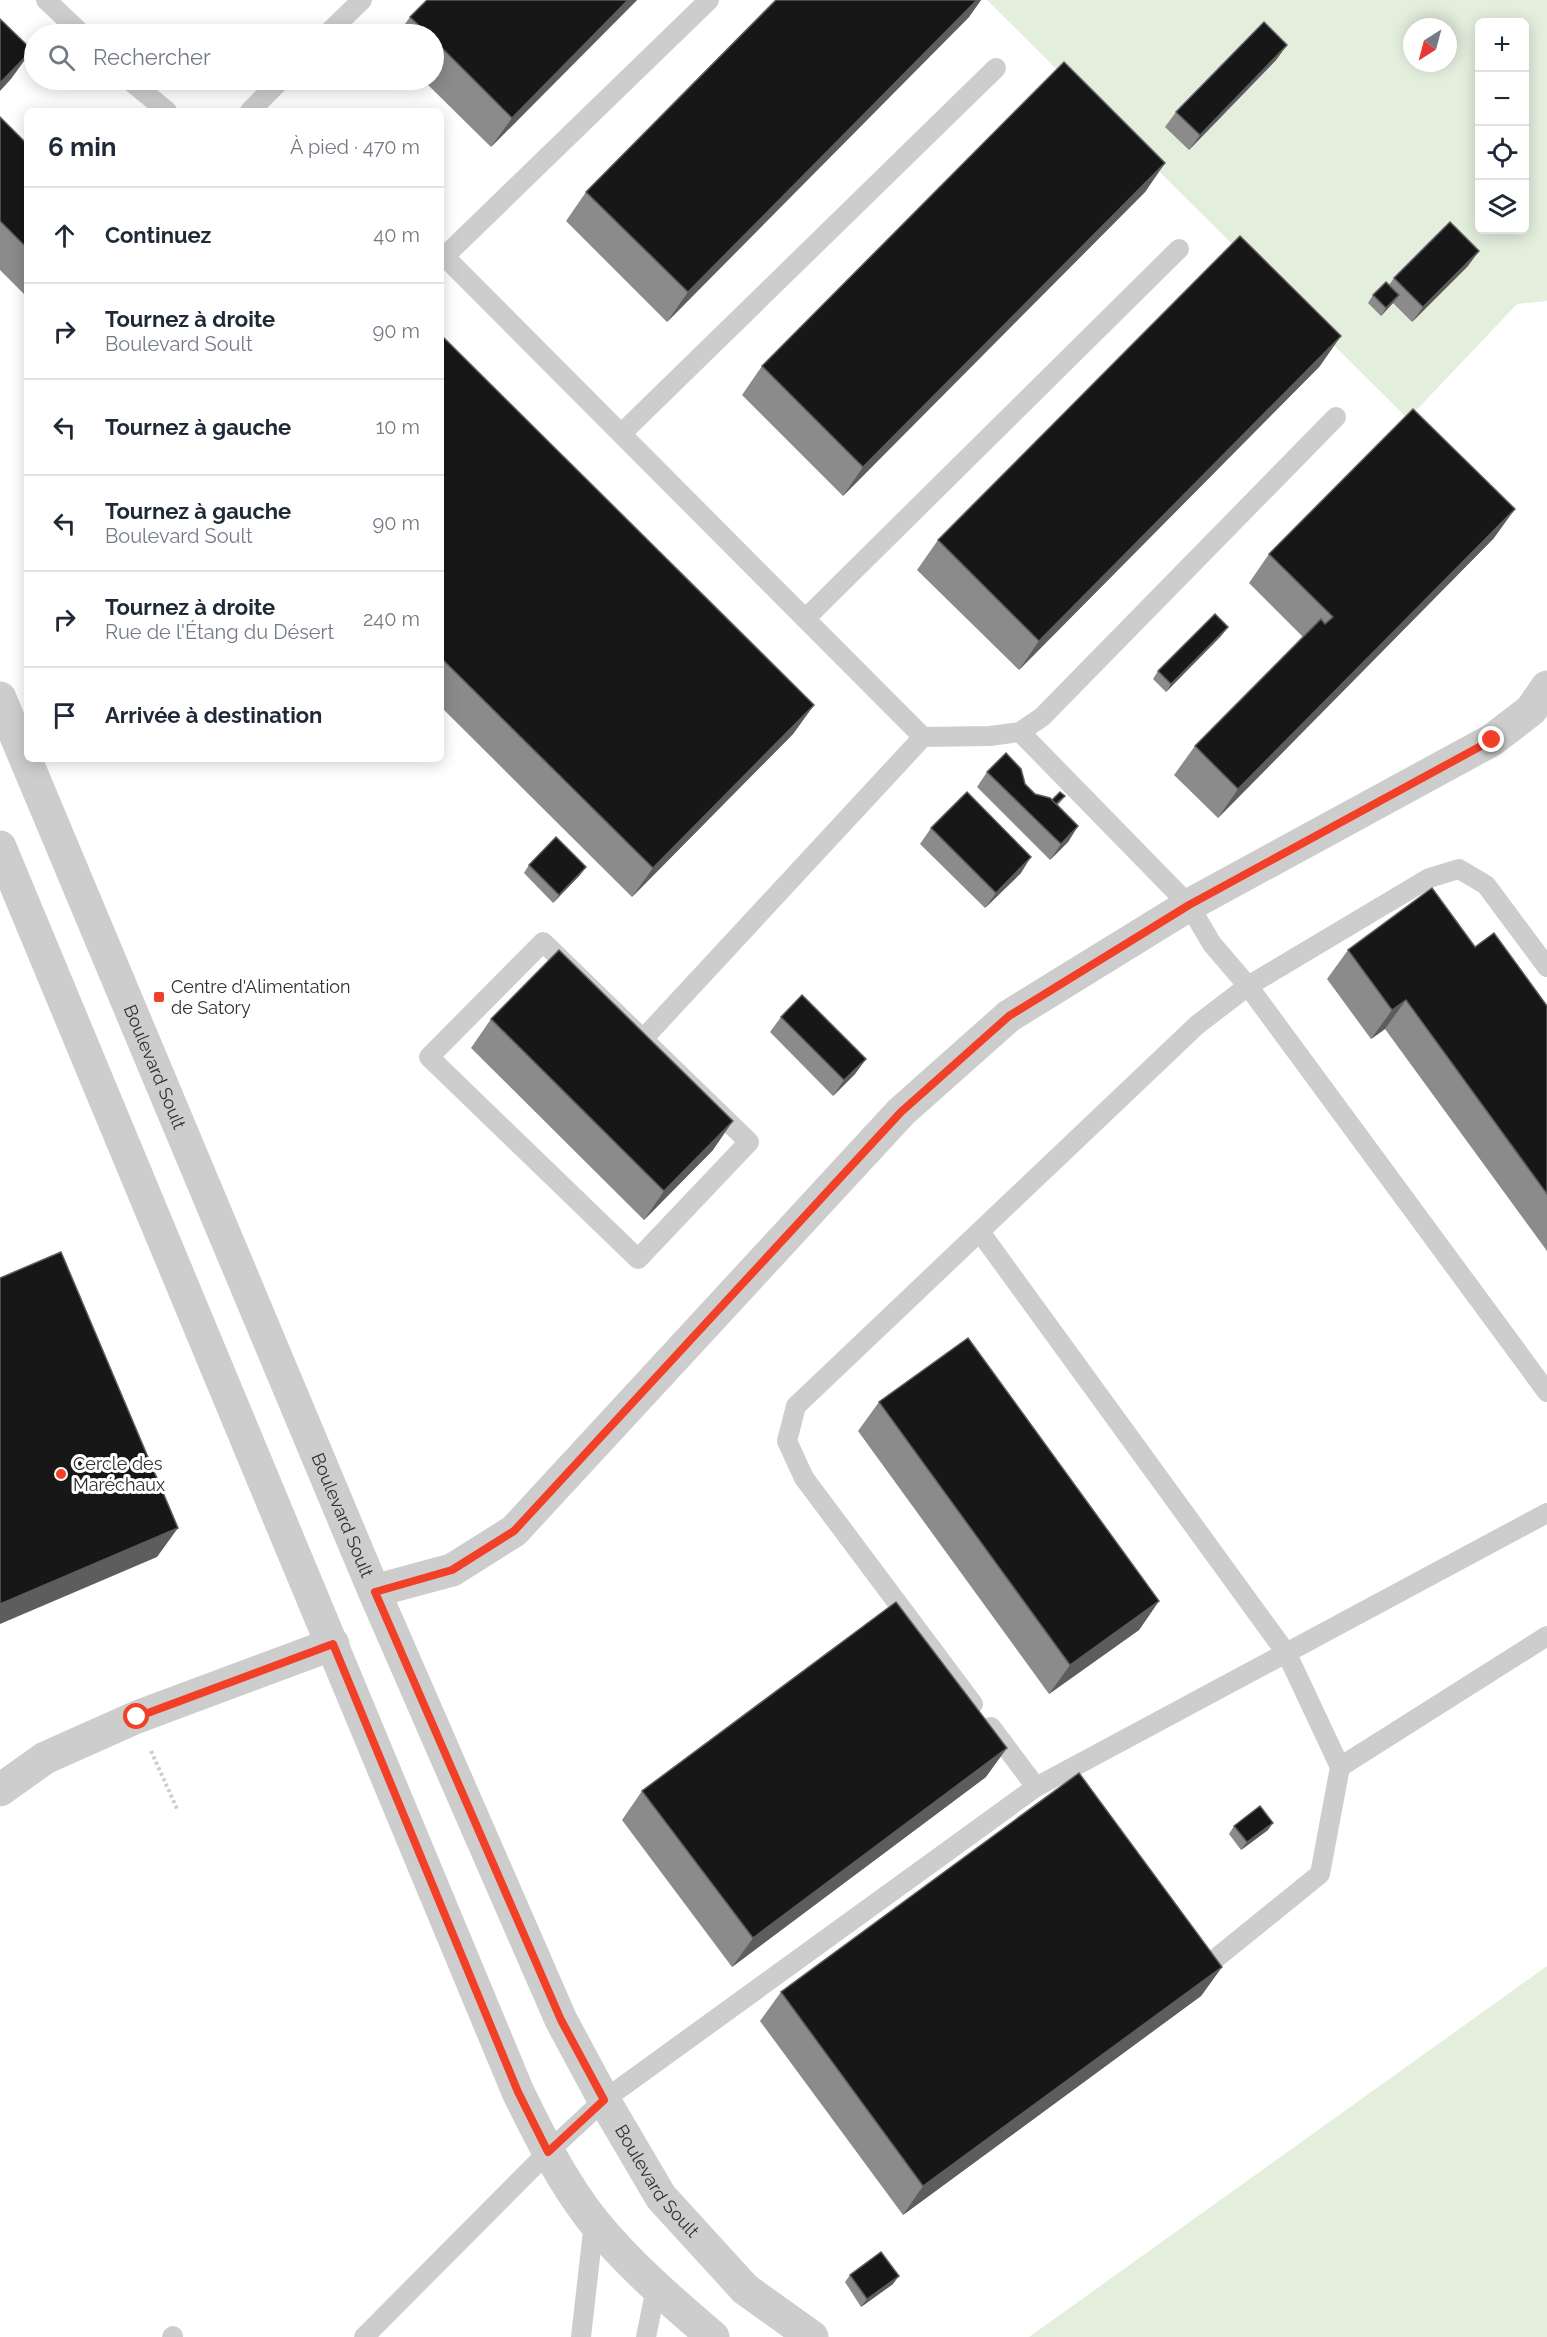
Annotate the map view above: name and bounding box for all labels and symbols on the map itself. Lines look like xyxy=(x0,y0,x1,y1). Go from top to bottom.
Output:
north arrow xyxy=(1403,18,1457,72)
route end xyxy=(1478,726,1504,752)
place label: Centre d'Alimentation de Satory xyxy=(171,976,351,1018)
marker: Centre d'Alimentation de Satory xyxy=(152,990,166,1004)
street label: Boulevard Soult xyxy=(120,1001,190,1132)
street label: Boulevard Soult xyxy=(307,1450,378,1580)
place label: Cercle des Maréchaux xyxy=(73,1453,165,1495)
marker: Cercle des Maréchaux xyxy=(54,1467,68,1481)
route start xyxy=(123,1703,149,1729)
street label: Boulevard Soult xyxy=(611,2121,704,2241)

